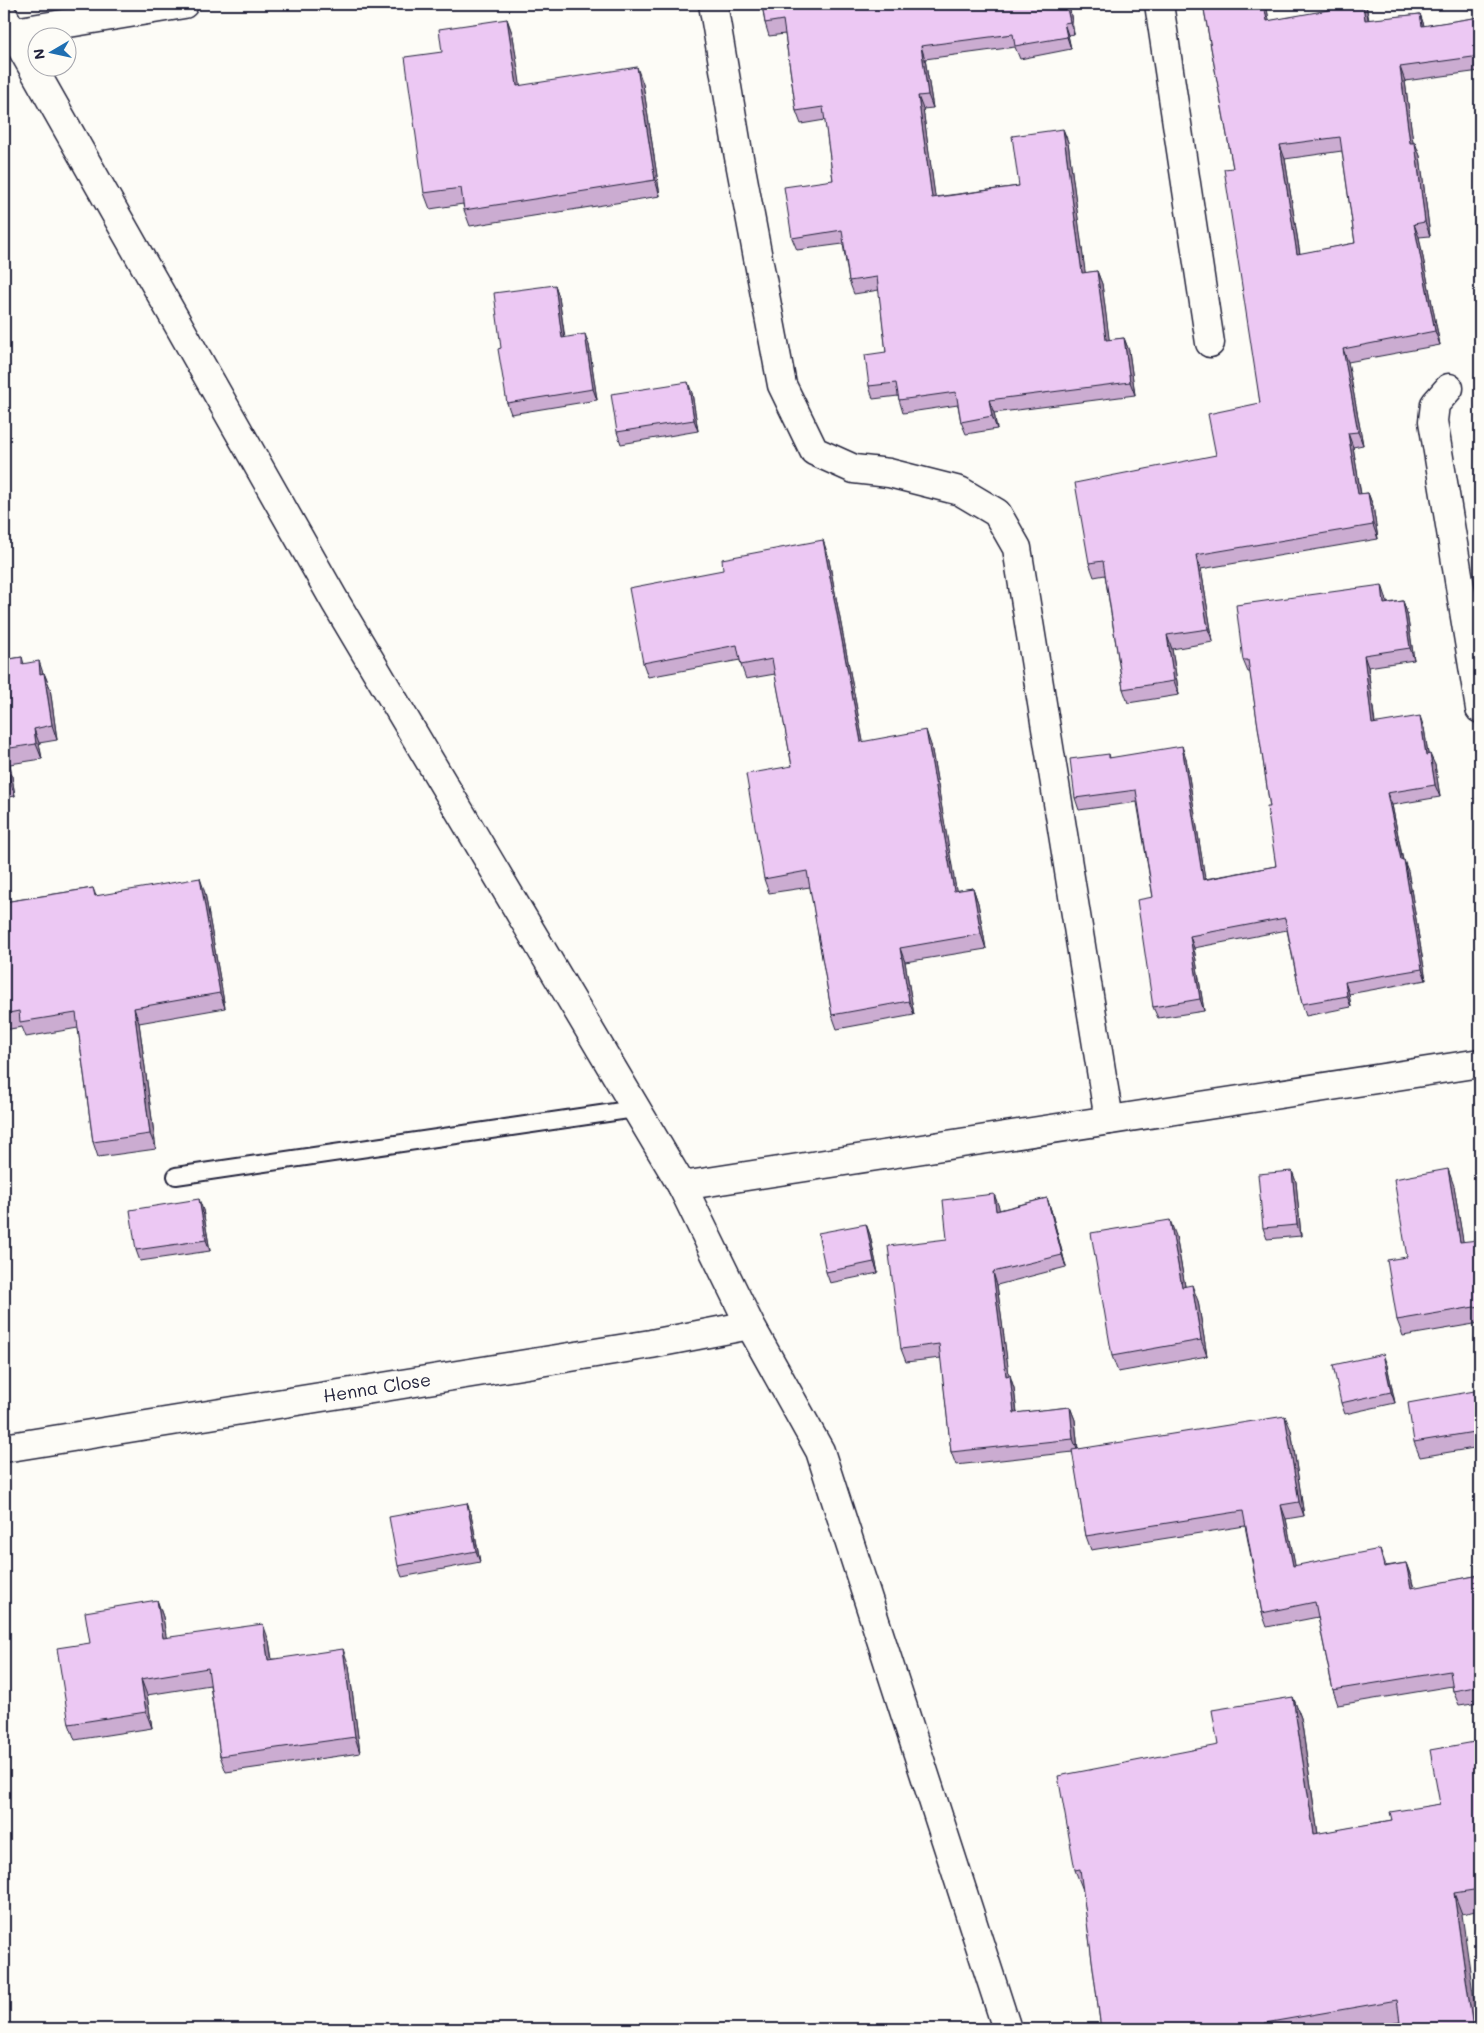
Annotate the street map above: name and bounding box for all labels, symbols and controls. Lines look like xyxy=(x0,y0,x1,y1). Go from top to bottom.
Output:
north arrow xyxy=(28,28,78,78)
text: N xyxy=(28,47,49,61)
street label: Henna Close xyxy=(321,1367,432,1407)

